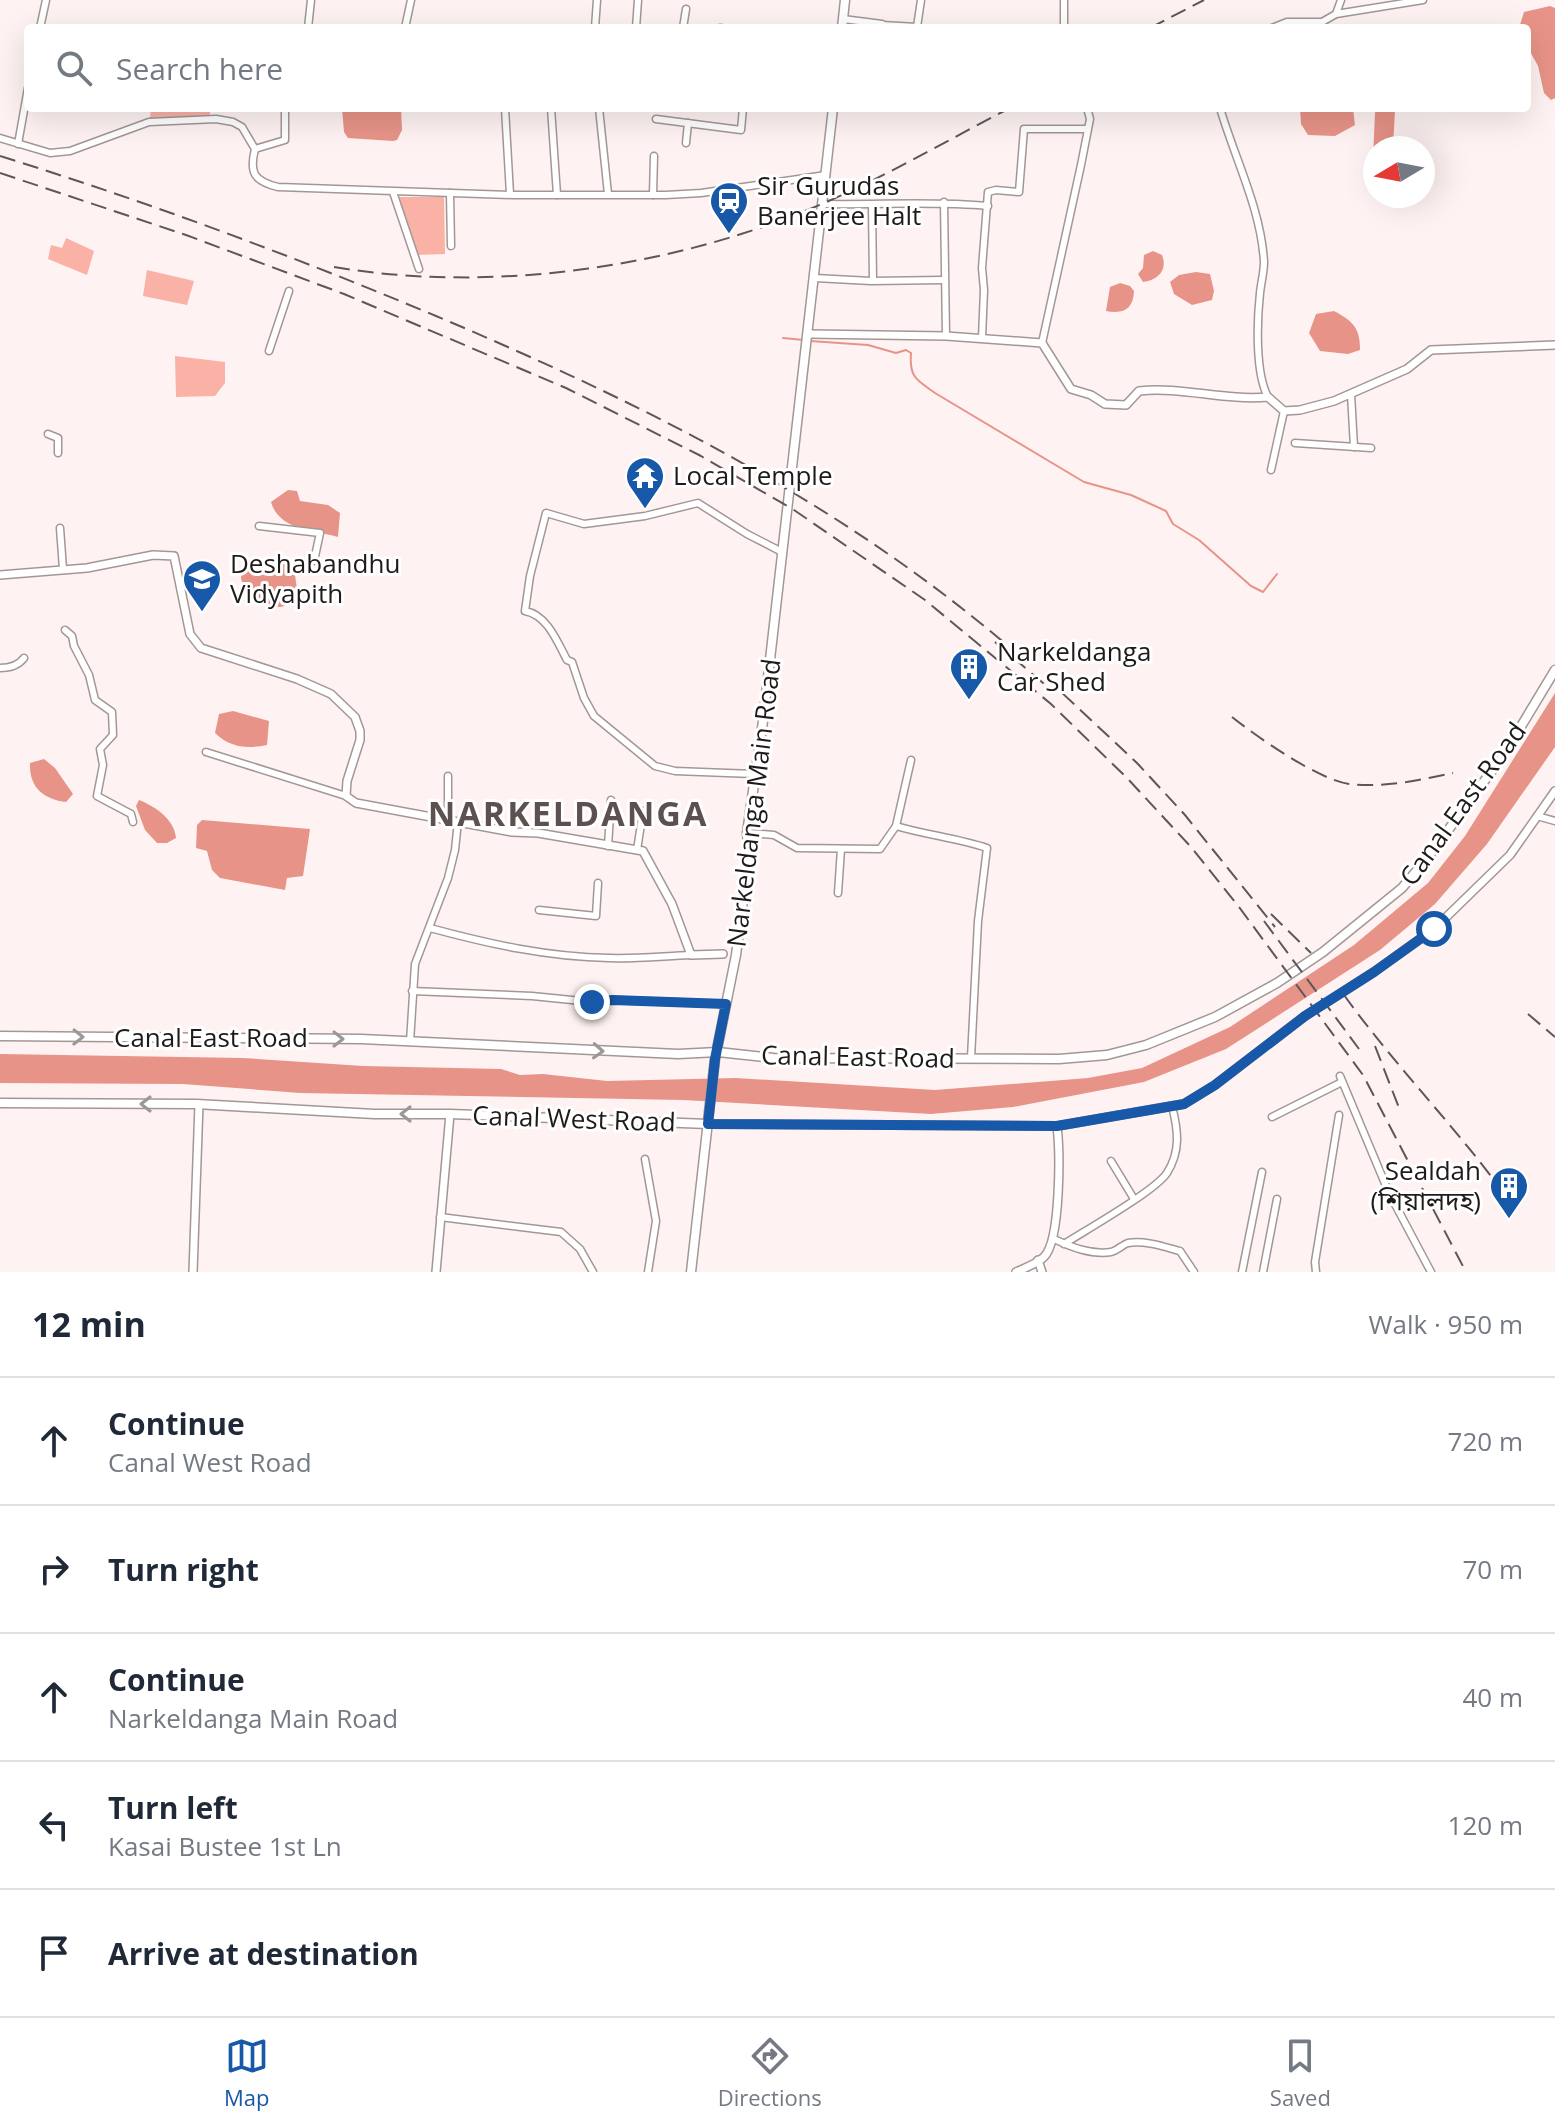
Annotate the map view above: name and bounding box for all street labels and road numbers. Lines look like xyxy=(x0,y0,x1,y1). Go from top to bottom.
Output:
street label: Narkeldanga Main Road xyxy=(717,657,789,949)
street label: Canal East Road xyxy=(1391,714,1534,892)
street label: Canal East Road xyxy=(114,1019,308,1055)
street label: Canal East Road xyxy=(761,1036,955,1076)
street label: Canal West Road xyxy=(472,1096,676,1140)

